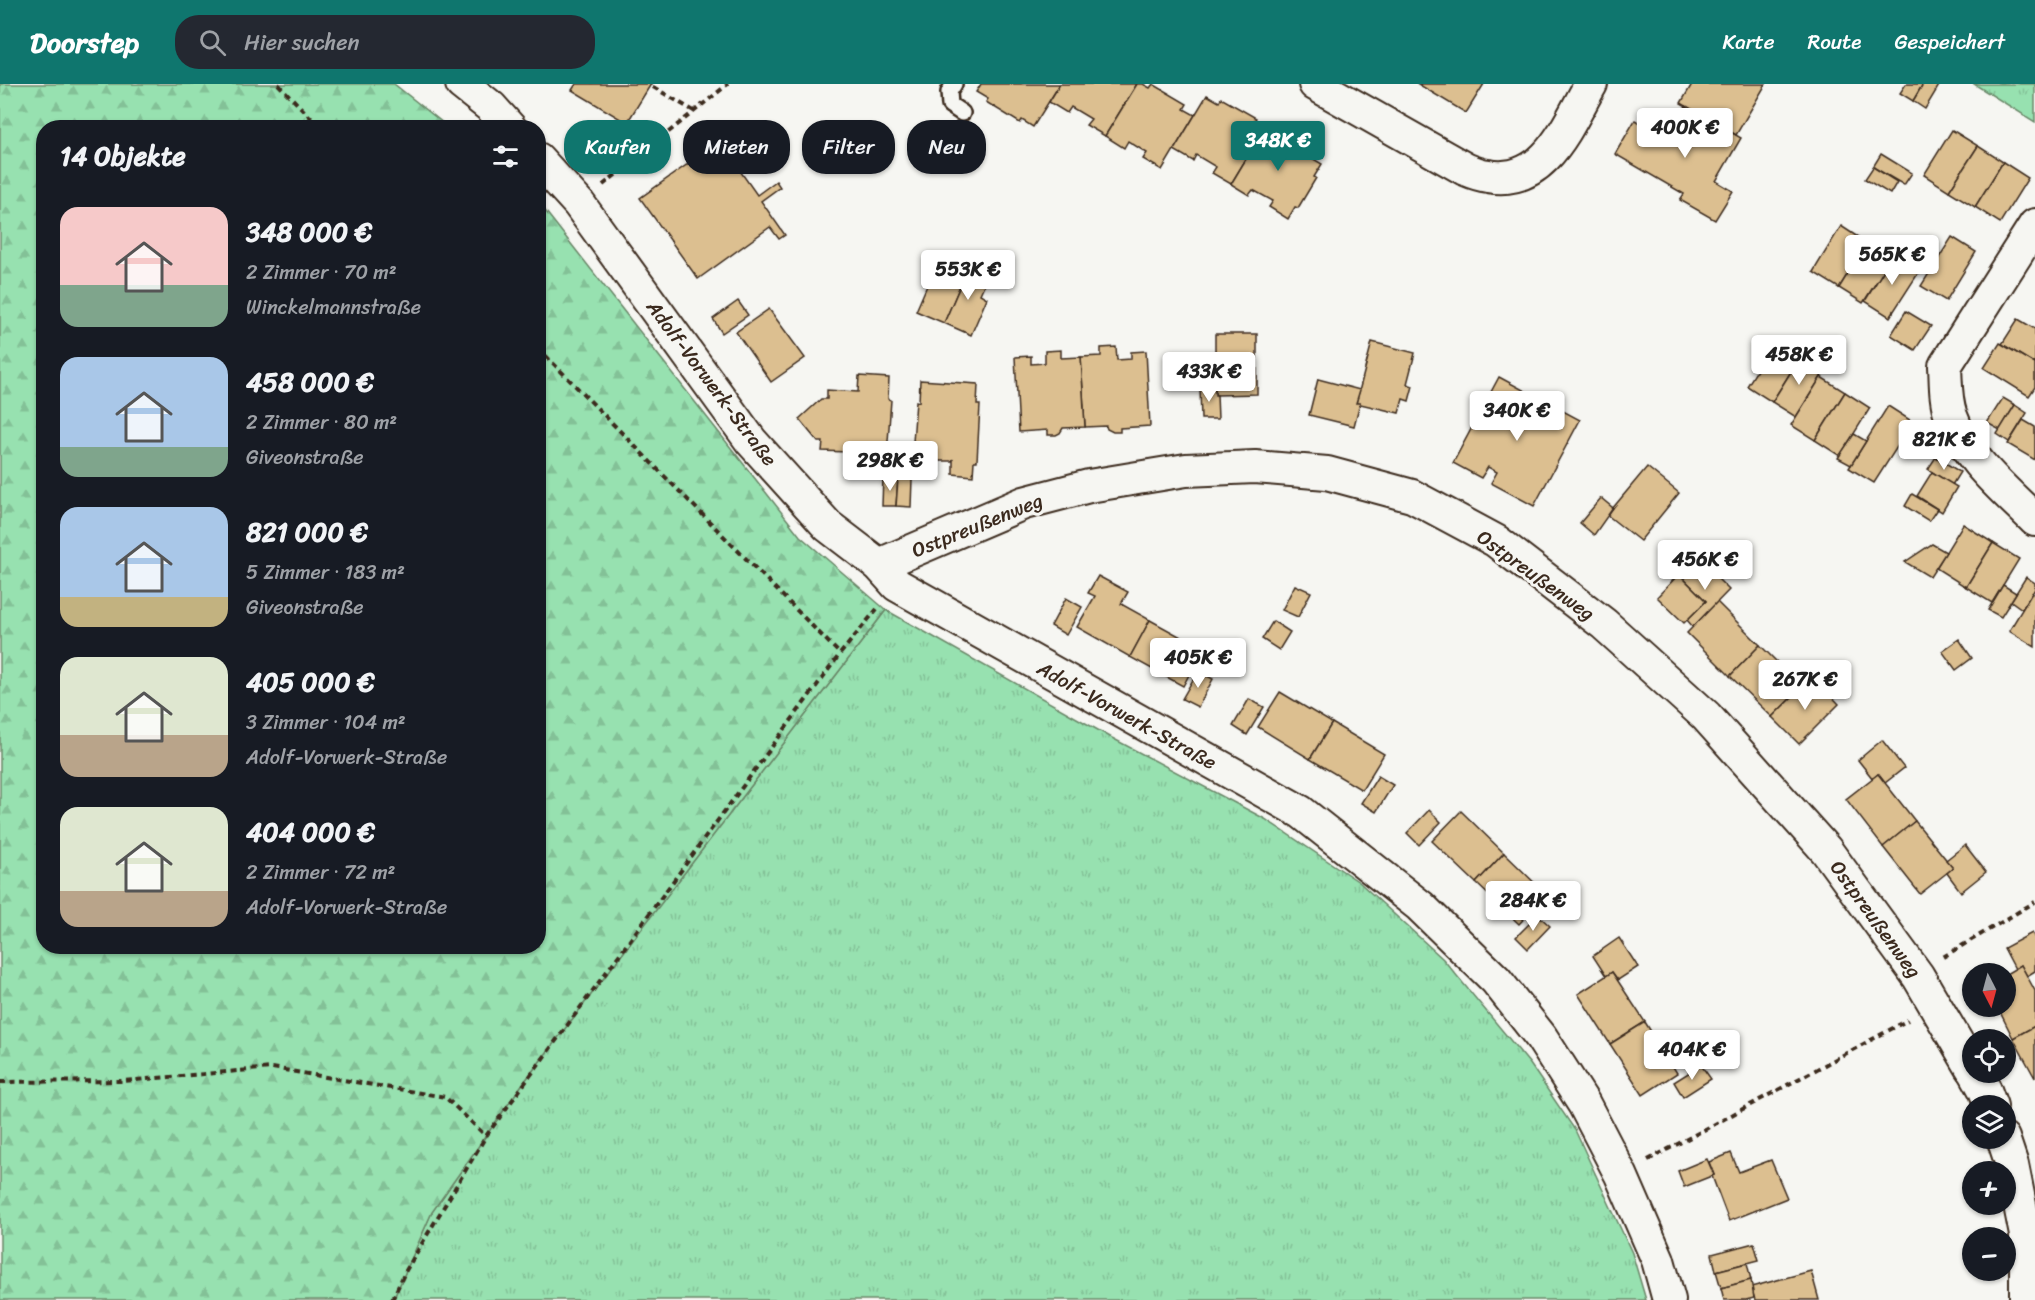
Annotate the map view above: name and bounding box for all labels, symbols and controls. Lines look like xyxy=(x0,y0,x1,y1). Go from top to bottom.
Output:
search box xyxy=(175,15,595,69)
text: Doorstep xyxy=(30,18,139,67)
text: Hier suchen xyxy=(244,23,359,62)
text: Karte xyxy=(1723,23,1774,61)
text: Route xyxy=(1807,23,1861,61)
text: Gespeichert xyxy=(1894,23,2005,61)
icon: search xyxy=(196,26,229,59)
pin: 400K € xyxy=(1636,108,1734,159)
text: 400K € xyxy=(1651,110,1719,145)
chip: Kaufen xyxy=(564,120,671,174)
chip: Mieten xyxy=(683,120,790,174)
chip: Filter xyxy=(802,120,895,174)
chip: Neu xyxy=(907,120,986,174)
pin: 348K € xyxy=(1229,121,1327,172)
text: 348K € xyxy=(1245,123,1311,158)
text: 14 Objekte xyxy=(60,133,186,179)
icon: filters xyxy=(489,140,522,173)
text: 348 000 € xyxy=(246,209,372,255)
icon: home xyxy=(108,231,180,303)
pin: 565K € xyxy=(1843,235,1941,286)
text: 565K € xyxy=(1859,237,1925,272)
pin: 553K € xyxy=(919,250,1017,301)
text: 553K € xyxy=(935,252,1001,287)
text: 2 Zimmer · 70 m² xyxy=(246,255,397,290)
text: Winckelmannstraße xyxy=(246,290,421,325)
street label: Adolf-Vorwerk-Straße xyxy=(636,292,786,474)
pin: 458K € xyxy=(1750,335,1848,386)
text: 458K € xyxy=(1765,337,1833,372)
pin: 433K € xyxy=(1160,352,1258,403)
text: 433K € xyxy=(1176,354,1242,389)
text: 458 000 € xyxy=(246,359,374,405)
icon: home xyxy=(108,381,180,453)
pin: 340K € xyxy=(1468,391,1566,442)
text: 340K € xyxy=(1484,393,1550,428)
text: 2 Zimmer · 80 m² xyxy=(246,405,397,440)
pin: 821K € xyxy=(1895,420,1993,471)
text: 821K € xyxy=(1913,422,1975,457)
text: Giveonstraße xyxy=(246,440,364,475)
pin: 298K € xyxy=(841,441,939,492)
text: 298K € xyxy=(857,443,923,478)
street label: Ostpreußenweg xyxy=(906,483,1048,568)
text: 821 000 € xyxy=(246,509,368,555)
street label: Ostpreußenweg xyxy=(1469,520,1602,630)
icon: home xyxy=(108,531,180,603)
pin: 456K € xyxy=(1656,540,1754,591)
text: 456K € xyxy=(1672,542,1738,577)
text: 5 Zimmer · 183 m² xyxy=(246,555,405,590)
text: Giveonstraße xyxy=(246,590,364,625)
pin: 405K € xyxy=(1149,638,1247,689)
text: 405K € xyxy=(1164,640,1232,675)
street label: Adolf-Vorwerk-Straße xyxy=(1029,651,1223,780)
text: 405 000 € xyxy=(246,659,375,705)
pin: 267K € xyxy=(1756,660,1854,711)
text: 267K € xyxy=(1773,662,1837,697)
icon: home xyxy=(108,681,180,753)
text: 3 Zimmer · 104 m² xyxy=(246,705,406,740)
text: Adolf-Vorwerk-Straße xyxy=(246,740,447,775)
text: 404 000 € xyxy=(246,809,375,855)
icon: home xyxy=(108,831,180,903)
street label: Ostpreußenweg xyxy=(1821,853,1931,986)
text: 2 Zimmer · 72 m² xyxy=(246,855,395,890)
pin: 284K € xyxy=(1484,881,1582,932)
text: 284K € xyxy=(1500,883,1566,918)
text: Adolf-Vorwerk-Straße xyxy=(246,890,447,925)
north arrow xyxy=(1962,963,2016,1017)
map controls xyxy=(1962,963,2016,1281)
button: locate xyxy=(1962,1029,2016,1083)
pin: 404K € xyxy=(1643,1030,1741,1081)
text: 404K € xyxy=(1658,1032,1726,1067)
button: layers xyxy=(1962,1095,2016,1149)
button: + xyxy=(1962,1161,2016,1215)
button: − xyxy=(1962,1227,2016,1281)

